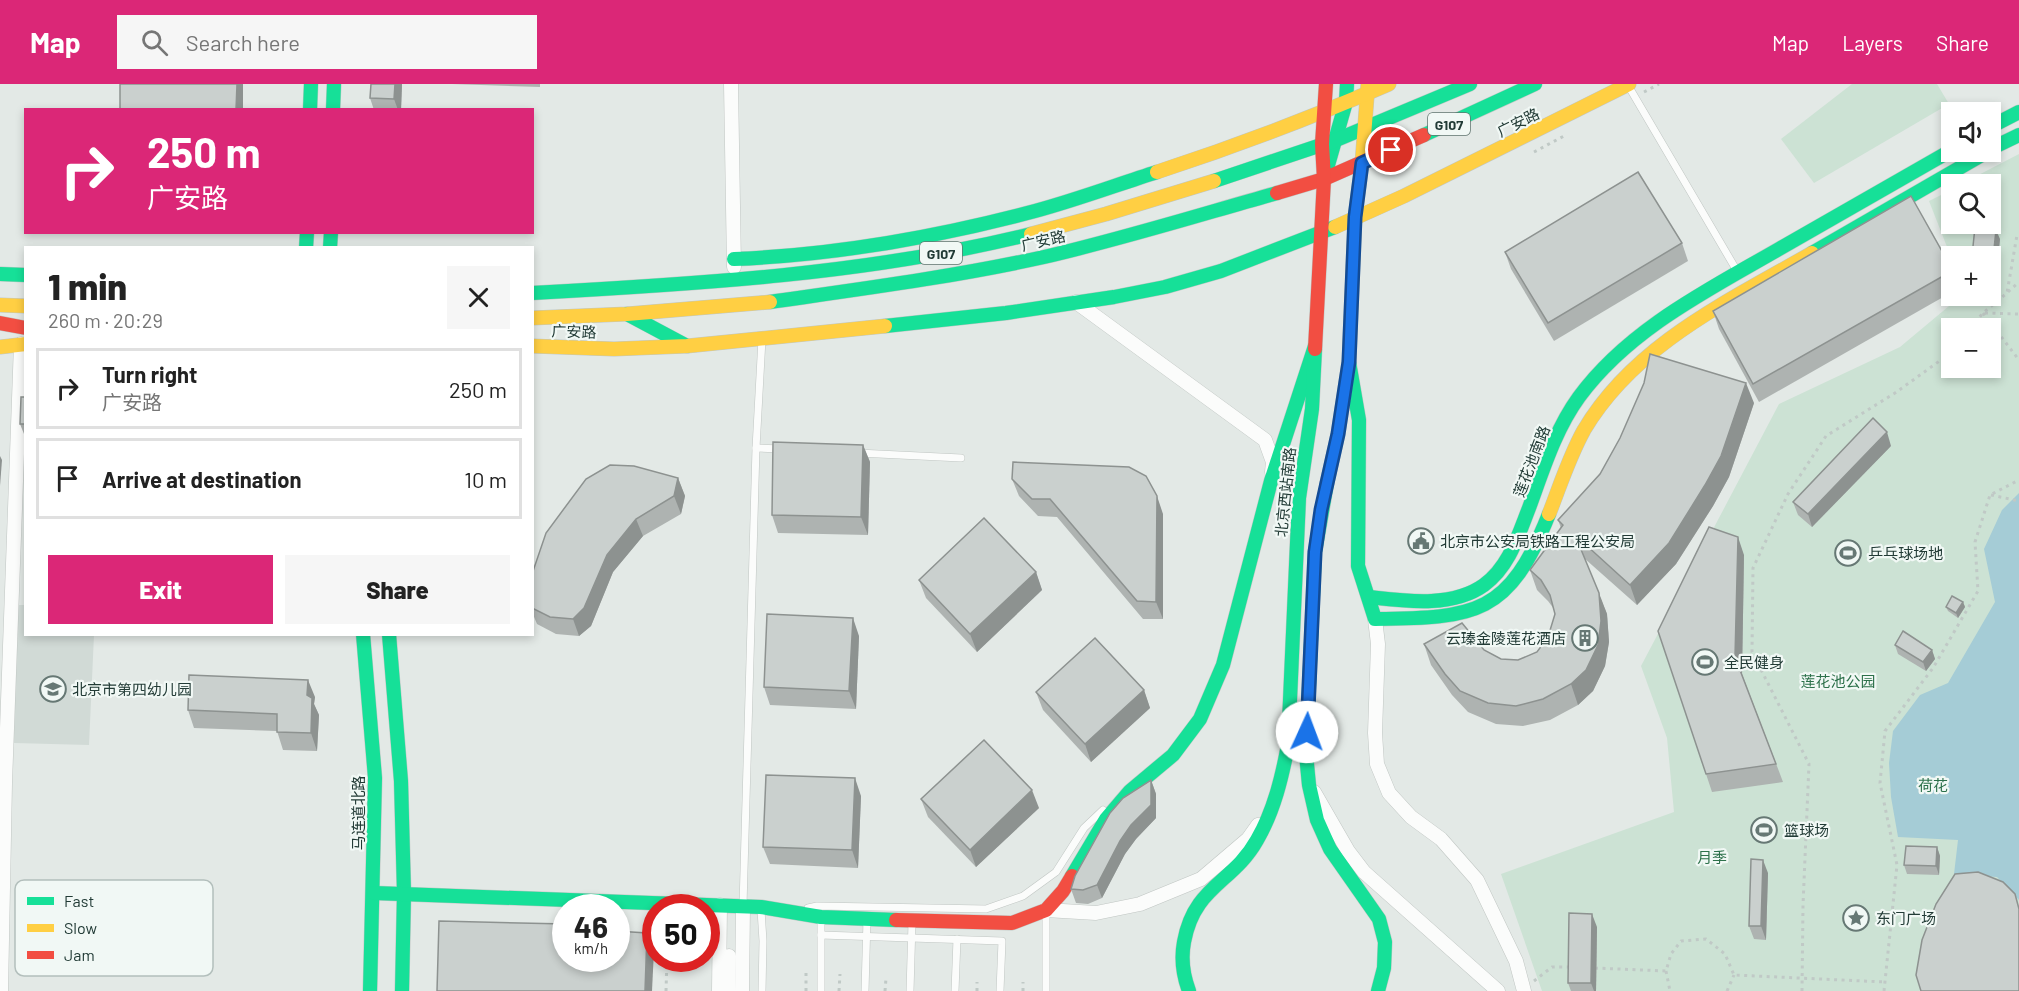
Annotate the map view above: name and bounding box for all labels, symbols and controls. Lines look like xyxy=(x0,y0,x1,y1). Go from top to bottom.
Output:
search box xyxy=(117,15,537,69)
text: Map xyxy=(30,25,81,59)
icon: search xyxy=(138,26,171,59)
text: Search here xyxy=(186,29,300,55)
text: Map xyxy=(1772,30,1809,55)
text: Layers xyxy=(1842,30,1903,55)
text: Share xyxy=(1936,30,1989,55)
map controls xyxy=(1941,102,2001,378)
button: sound xyxy=(1941,102,2001,162)
street label: 广安路 xyxy=(1494,104,1542,140)
road number: G107 xyxy=(1428,113,1470,135)
pin xyxy=(1365,124,1416,175)
text: 250 m xyxy=(147,126,261,176)
icon: right xyxy=(48,132,126,210)
icon: arrive xyxy=(1374,133,1407,166)
button: search xyxy=(1941,174,2001,234)
text: 广安路 xyxy=(147,181,228,213)
street label: 广安路 xyxy=(1019,226,1067,254)
road number: G107 xyxy=(920,242,962,264)
button: + xyxy=(1941,246,2001,306)
text: 1 min xyxy=(48,264,127,307)
button: close xyxy=(447,266,510,329)
text: 260 m · 20:29 xyxy=(48,308,163,332)
button: − xyxy=(1941,318,2001,378)
street label: 广安路 xyxy=(551,321,597,341)
text: Turn right xyxy=(102,361,197,387)
icon: right xyxy=(51,372,84,405)
text: 250 m xyxy=(449,376,507,402)
text: 广安路 xyxy=(102,390,162,414)
street label: 莲花池南路 xyxy=(1509,423,1553,499)
street label: 北京西站南路 xyxy=(1271,446,1299,538)
icon: arrive xyxy=(51,462,84,495)
text: Arrive at destination xyxy=(102,466,301,492)
text: 10 m xyxy=(464,466,507,492)
public building icon: 北京市公安局铁路工程公安局 xyxy=(1406,526,1436,556)
place label: 北京市公安局铁路工程公安局 xyxy=(1440,532,1635,550)
sports icon: 乒乓球场地 xyxy=(1833,538,1863,568)
place label: 乒乓球场地 xyxy=(1868,544,1943,562)
button: Exit xyxy=(48,555,273,624)
button: Share xyxy=(285,555,510,624)
building icon: 云瑧金陵莲花酒店 xyxy=(1570,623,1600,653)
place label: 云瑧金陵莲花酒店 xyxy=(1446,629,1566,647)
sports icon: 全民健身 xyxy=(1690,647,1720,677)
place label: 全民健身 xyxy=(1724,653,1784,671)
park label: 莲花池公园 xyxy=(1800,672,1876,690)
school or university icon: 北京市第四幼儿园 xyxy=(38,674,68,704)
place label: 北京市第四幼儿园 xyxy=(72,680,192,698)
position arrow xyxy=(1275,700,1339,764)
street label: 马连道北路 xyxy=(349,775,367,851)
park label: 荷花 xyxy=(1918,776,1948,794)
sports icon: 篮球场 xyxy=(1749,815,1779,845)
place label: 篮球场 xyxy=(1784,821,1829,839)
park label: 月季 xyxy=(1697,848,1727,866)
legend xyxy=(15,880,213,976)
text: Fast xyxy=(64,891,94,910)
speed limit sign: 50 xyxy=(642,894,720,972)
place icon: 东门广场 xyxy=(1841,903,1871,933)
text: 46 xyxy=(574,908,608,944)
place label: 东门广场 xyxy=(1876,909,1936,927)
text: Slow xyxy=(64,918,97,937)
text: km/h xyxy=(574,939,608,957)
text: Jam xyxy=(64,945,95,964)

